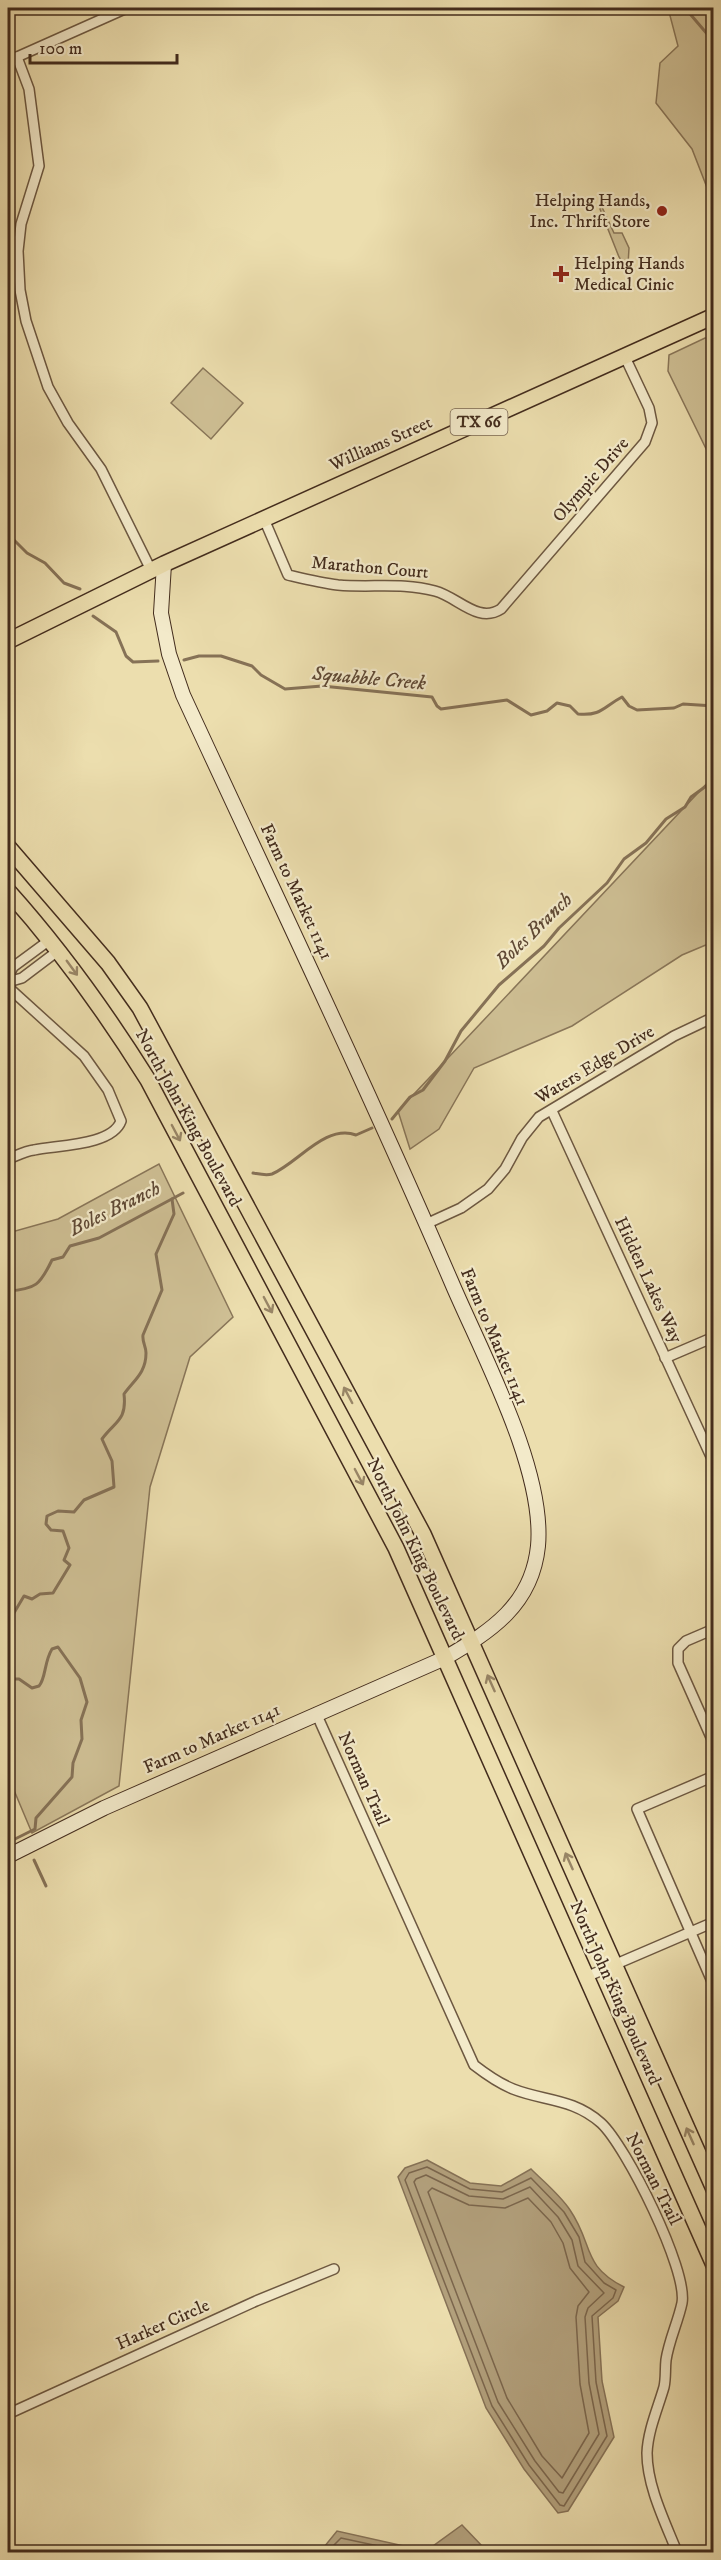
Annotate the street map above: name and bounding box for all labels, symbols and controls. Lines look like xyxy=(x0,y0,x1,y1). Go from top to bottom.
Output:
scale bar xyxy=(30,27,177,65)
text: 100 m xyxy=(39,38,82,60)
place label: Helping Hands, Inc. Thrift Store xyxy=(530,190,650,233)
marker: Helping Hands, Inc. Thrift Store xyxy=(655,204,669,218)
place label: Helping Hands Medical Cinic xyxy=(574,253,685,296)
marker: Helping Hands Medical Cinic xyxy=(552,265,570,283)
road number: TX 66 xyxy=(450,409,508,435)
street label: Williams Street xyxy=(325,411,436,477)
street label: Olympic Drive xyxy=(548,433,634,527)
street label: Marathon Court xyxy=(311,552,430,584)
water label: Squabble Creek xyxy=(310,661,428,696)
street label: Farm to Market 1141 xyxy=(255,821,337,963)
water label: Boles Branch xyxy=(489,888,578,975)
one-way arrow xyxy=(66,960,78,976)
street label: Waters Edge Drive xyxy=(531,1021,658,1110)
street label: North John King Boulevard xyxy=(130,1026,246,1210)
one-way arrow xyxy=(170,1124,182,1141)
water label: Boles Branch xyxy=(64,1176,165,1242)
street label: Hidden Lakes Way xyxy=(609,1213,687,1347)
street label: Farm to Market 1141 xyxy=(455,1265,533,1409)
one-way arrow xyxy=(263,1295,274,1313)
one-way arrow xyxy=(342,1387,354,1404)
street label: North John King Boulevard xyxy=(361,1455,469,1643)
one-way arrow xyxy=(354,1468,365,1486)
one-way arrow xyxy=(484,1674,496,1692)
street label: Farm to Market 1141 xyxy=(140,1699,284,1779)
street label: Norman Trail xyxy=(333,1729,394,1830)
one-way arrow xyxy=(563,1853,574,1871)
street label: North John King Boulevard xyxy=(564,1898,666,2088)
one-way arrow xyxy=(684,2127,695,2145)
street label: Norman Trail xyxy=(620,2129,686,2229)
street label: Harker Circle xyxy=(113,2295,213,2355)

